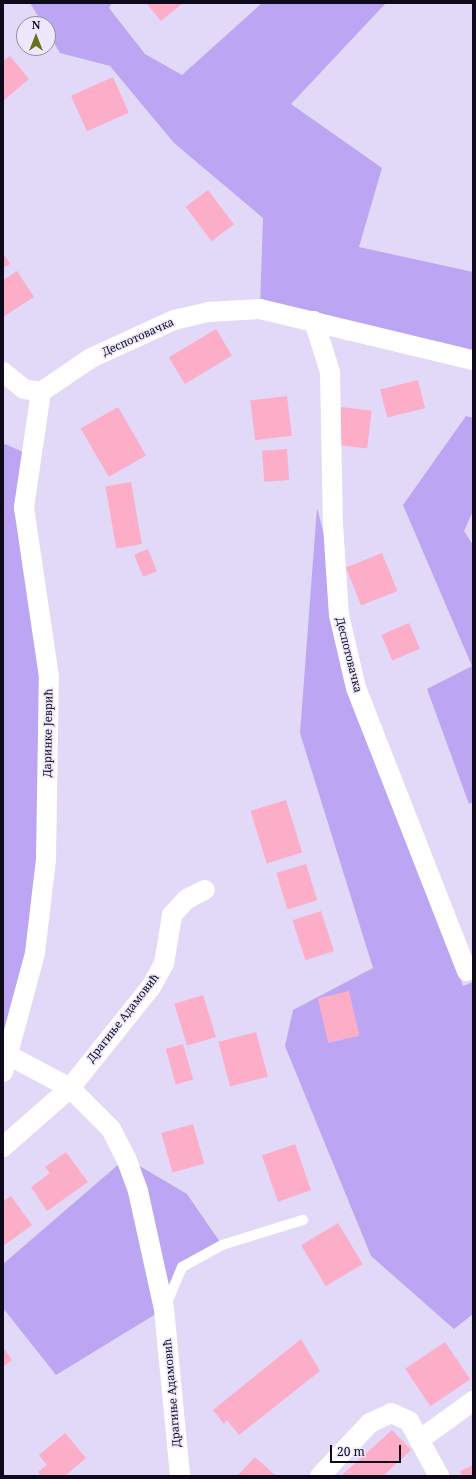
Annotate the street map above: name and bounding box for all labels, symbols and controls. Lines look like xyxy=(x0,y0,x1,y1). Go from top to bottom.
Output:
north arrow xyxy=(16,16,56,56)
text: N xyxy=(32,17,40,32)
street label: Деспотовачка xyxy=(100,315,176,359)
street label: Деспотовачка xyxy=(333,616,365,694)
street label: Даринке Јеврић xyxy=(41,688,55,778)
street label: Драгиње Адамовић xyxy=(84,971,162,1065)
street label: Драгиње Адамовић xyxy=(161,1338,183,1448)
scale bar xyxy=(332,1437,403,1463)
text: 20 m xyxy=(337,1443,365,1460)

